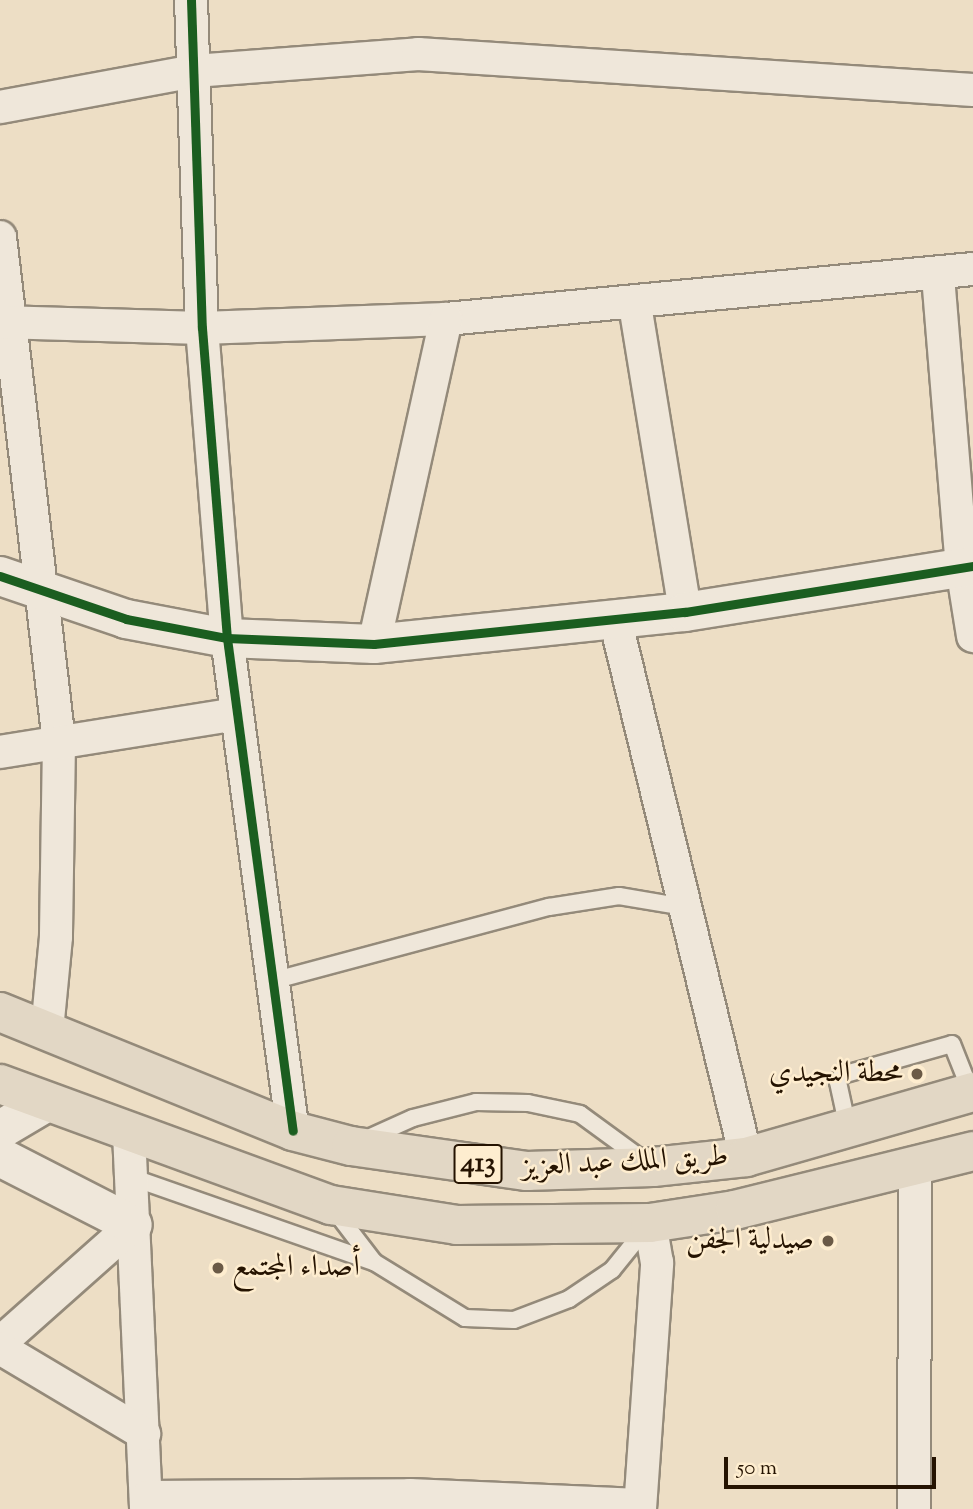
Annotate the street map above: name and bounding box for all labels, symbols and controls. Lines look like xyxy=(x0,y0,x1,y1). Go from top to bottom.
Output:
place label: محطة النجيدي xyxy=(769,1056,903,1092)
marker: محطة النجيدي xyxy=(909,1066,925,1082)
road number: 413 xyxy=(454,1140,503,1188)
street label: طريق الملك عبد العزيز xyxy=(521,1140,729,1186)
place label: صيدلية الجفن xyxy=(686,1223,814,1259)
marker: صيدلية الجفن xyxy=(820,1233,836,1249)
place label: أصداء المجتمع xyxy=(232,1250,360,1286)
marker: أصداء المجتمع xyxy=(210,1260,226,1276)
scale bar xyxy=(728,1442,940,1486)
text: 50 m xyxy=(737,1454,777,1484)

